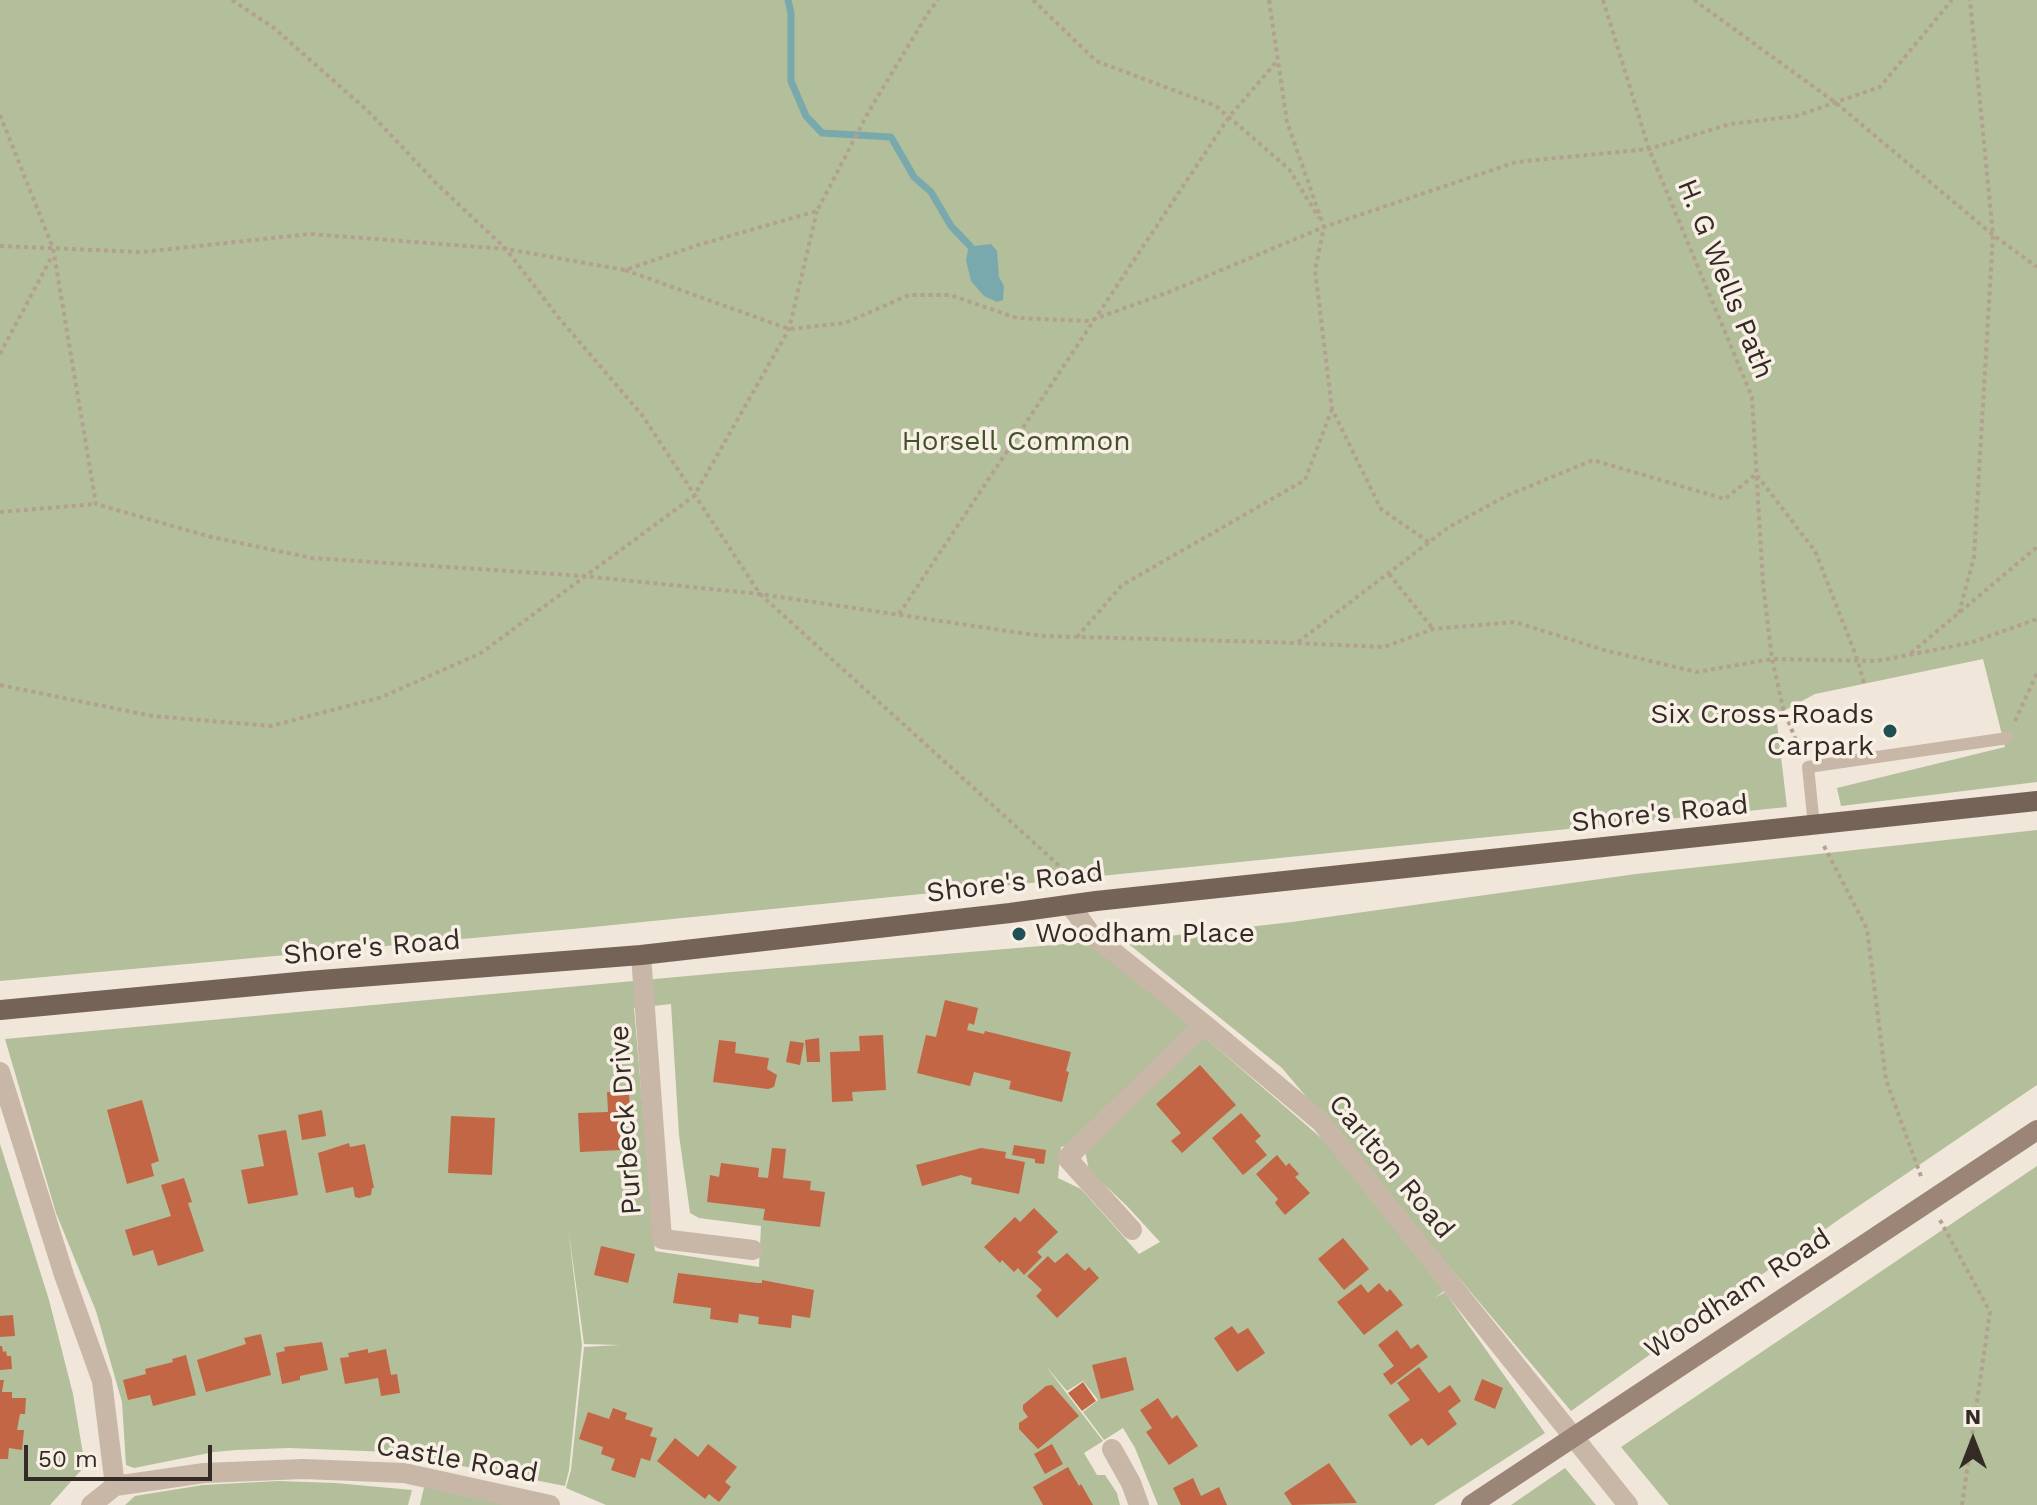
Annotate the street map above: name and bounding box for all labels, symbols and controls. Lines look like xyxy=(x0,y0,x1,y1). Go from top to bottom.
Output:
street label: H. G Wells Path xyxy=(1670,174,1780,384)
park label: Horsell Common xyxy=(901,425,1131,459)
place label: Six Cross-Roads Carpark xyxy=(1650,698,1874,764)
marker: Six Cross-Roads Carpark xyxy=(1881,722,1899,740)
street label: Shore's Road xyxy=(1570,788,1750,840)
street label: Shore's Road xyxy=(925,856,1105,910)
place label: Woodham Place xyxy=(1035,917,1255,951)
street label: Shore's Road xyxy=(282,924,462,972)
marker: Woodham Place xyxy=(1010,925,1028,943)
street label: Purbeck Drive xyxy=(603,1024,649,1216)
street label: Carlton Road xyxy=(1321,1088,1461,1246)
street label: Woodham Road xyxy=(1639,1221,1837,1367)
north arrow xyxy=(1933,1401,2013,1481)
text: N xyxy=(1965,1404,1981,1429)
scale bar xyxy=(28,1429,216,1479)
street label: Castle Road xyxy=(373,1429,541,1491)
text: 50 m xyxy=(38,1445,98,1473)

